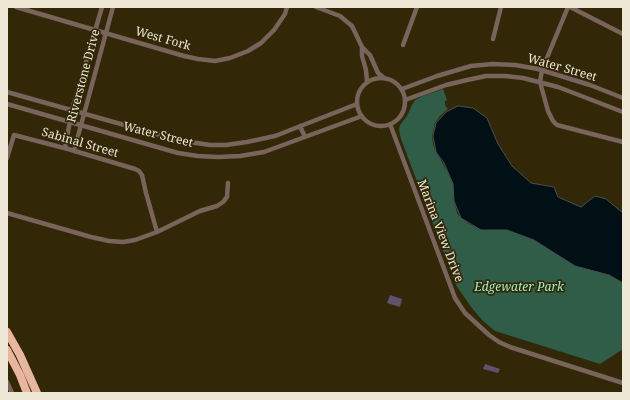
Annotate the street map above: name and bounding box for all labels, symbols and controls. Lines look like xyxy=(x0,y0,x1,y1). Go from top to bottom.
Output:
street label: West Fork xyxy=(134,24,192,54)
street label: Riverstone Drive xyxy=(65,28,103,124)
street label: Water Street xyxy=(526,51,598,85)
street label: Water Street xyxy=(122,119,194,151)
street label: Sabinal Street xyxy=(40,125,120,161)
street label: Marina View Drive xyxy=(414,178,466,284)
park label: Edgewater Park xyxy=(474,281,564,295)

